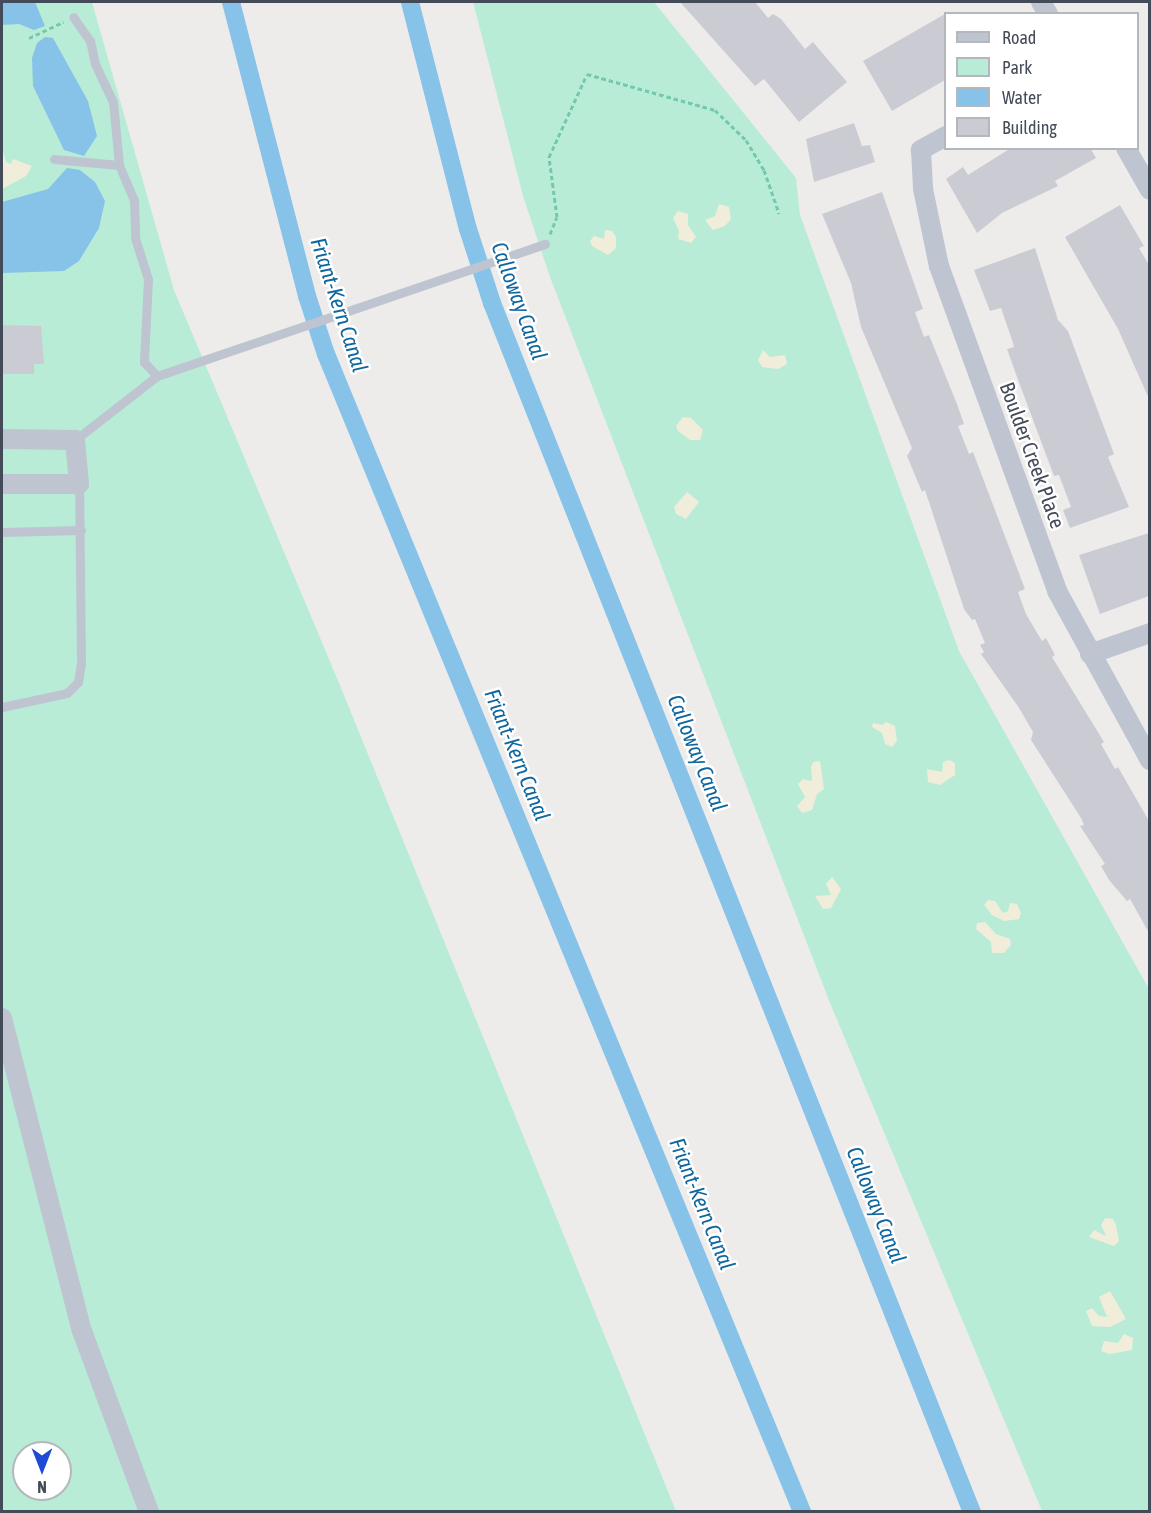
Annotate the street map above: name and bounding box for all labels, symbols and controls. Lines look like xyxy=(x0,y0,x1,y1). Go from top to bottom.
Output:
legend xyxy=(944,12,1139,150)
text: Road xyxy=(1002,27,1036,48)
text: Park xyxy=(1002,57,1032,78)
text: Water xyxy=(1002,87,1041,108)
text: Building xyxy=(1002,117,1057,138)
water label: Friant-Kern Canal xyxy=(305,234,373,376)
water label: Calloway Canal xyxy=(485,238,553,364)
street label: Boulder Creek Place xyxy=(995,379,1071,531)
water label: Friant-Kern Canal xyxy=(479,685,555,825)
water label: Calloway Canal xyxy=(662,691,732,815)
water label: Friant-Kern Canal xyxy=(664,1134,740,1274)
water label: Calloway Canal xyxy=(841,1143,911,1267)
north arrow xyxy=(12,1441,72,1501)
text: N xyxy=(37,1478,47,1496)

